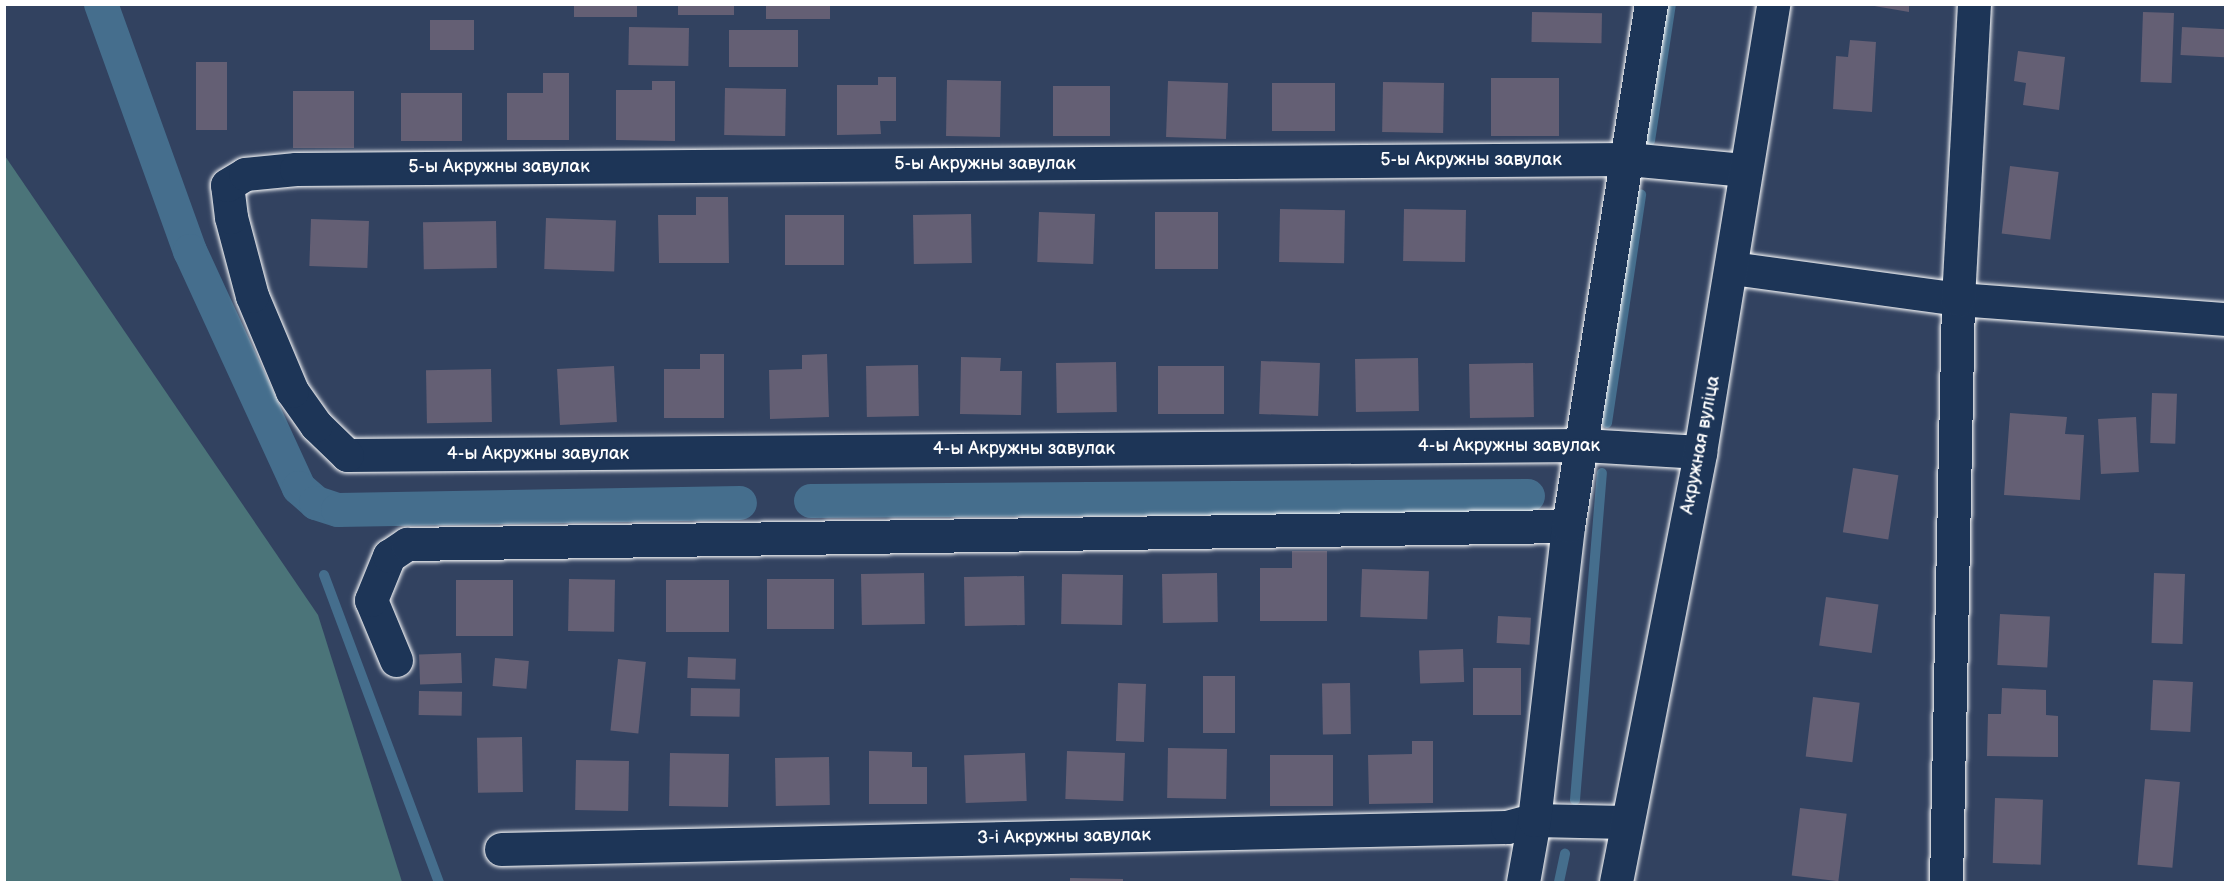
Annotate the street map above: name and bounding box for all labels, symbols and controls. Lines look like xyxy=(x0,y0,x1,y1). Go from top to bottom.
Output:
street label: 5-ы Акружны завулак xyxy=(1380,149,1562,171)
street label: 5-ы Акружны завулак xyxy=(894,153,1076,175)
street label: 5-ы Акружны завулак xyxy=(408,156,590,178)
street label: Акружная вуліца xyxy=(1677,374,1725,516)
street label: 4-ы Акружны завулак xyxy=(1418,435,1600,457)
street label: 4-ы Акружны завулак xyxy=(933,438,1115,460)
street label: 4-ы Акружны завулак xyxy=(447,443,629,465)
street label: 3-і Акружны завулак xyxy=(977,825,1151,849)

